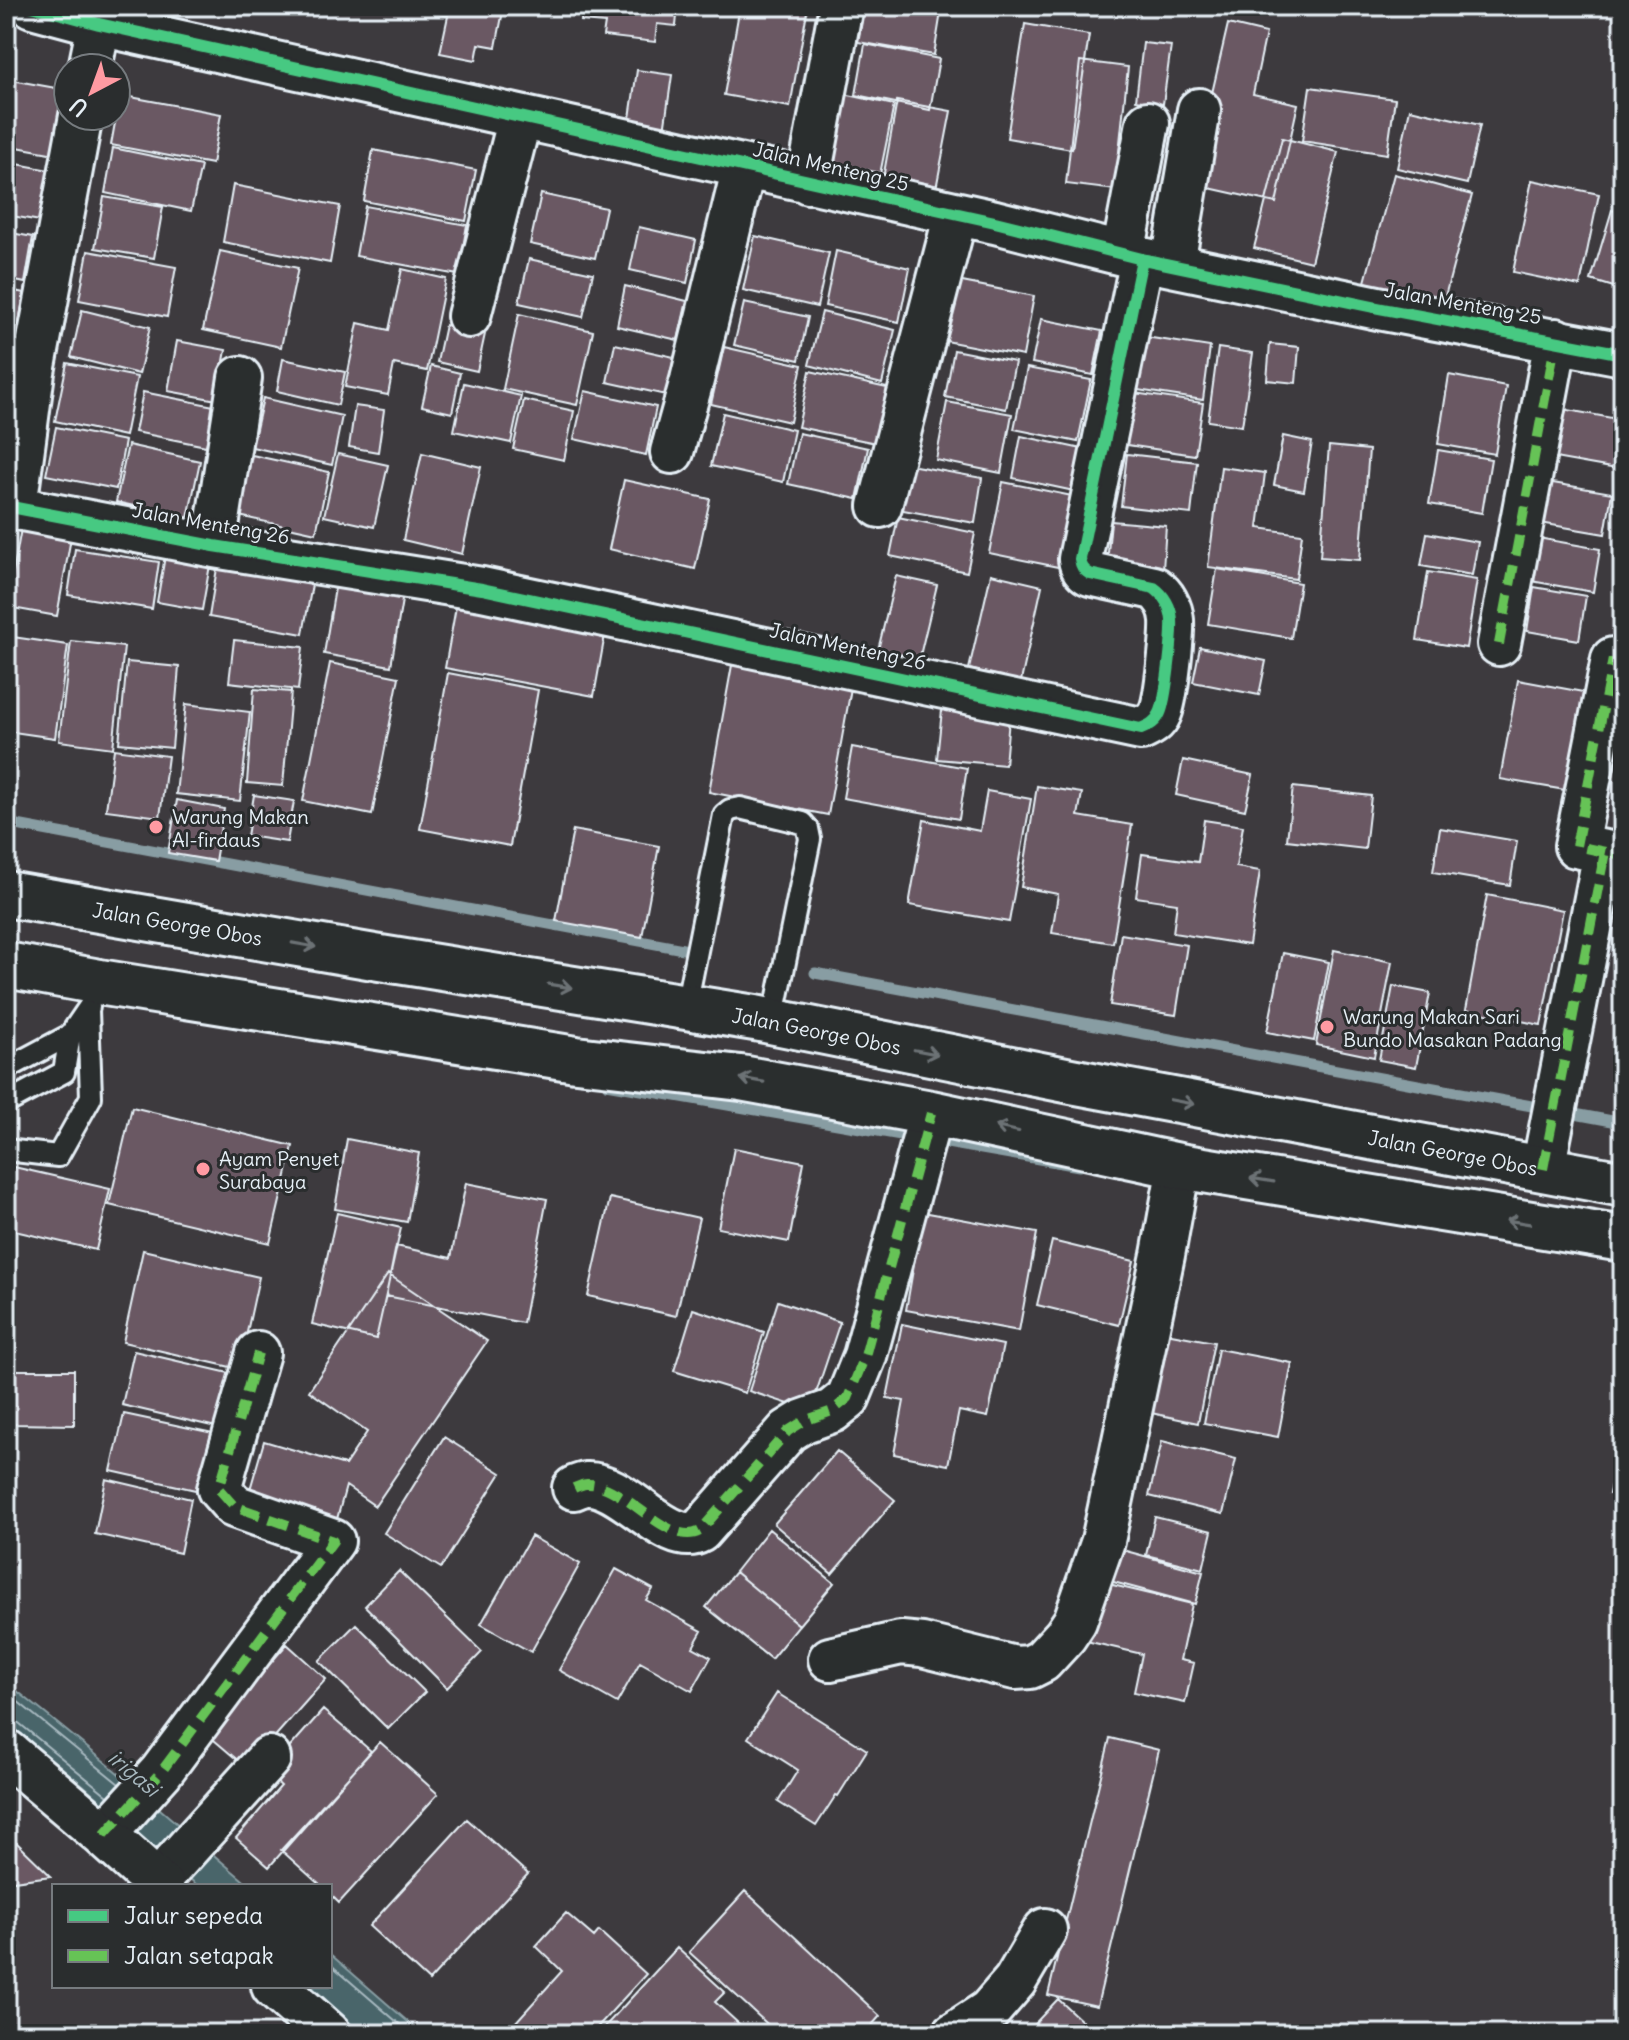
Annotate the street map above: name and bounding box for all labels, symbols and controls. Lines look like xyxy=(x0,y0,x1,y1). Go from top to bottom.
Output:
north arrow xyxy=(52,52,132,132)
text: U xyxy=(64,92,94,123)
street label: Jalan Menteng 25 xyxy=(751,136,911,196)
street label: Jalan Menteng 25 xyxy=(1382,277,1544,329)
street label: Jalan Menteng 26 xyxy=(130,497,292,549)
street label: Jalan Menteng 26 xyxy=(767,617,929,675)
place label: Warung Makan Al-firdaus xyxy=(172,804,309,852)
marker: Warung Makan Al-firdaus xyxy=(147,818,165,836)
street label: Jalan George Obos xyxy=(91,897,264,950)
one-way arrow xyxy=(290,938,316,953)
one-way arrow xyxy=(547,979,572,994)
street label: Jalan George Obos xyxy=(730,1002,903,1059)
place label: Warung Makan Sari Bundo Masakan Padang xyxy=(1343,1004,1562,1052)
marker: Warung Makan Sari Bundo Masakan Padang xyxy=(1318,1018,1336,1036)
one-way arrow xyxy=(913,1045,939,1060)
one-way arrow xyxy=(739,1072,765,1087)
one-way arrow xyxy=(1168,1095,1194,1110)
one-way arrow xyxy=(995,1121,1020,1136)
street label: Jalan George Obos xyxy=(1366,1124,1540,1180)
place label: Ayam Penyet Surabaya xyxy=(219,1146,340,1194)
marker: Ayam Penyet Surabaya xyxy=(194,1160,212,1178)
one-way arrow xyxy=(1250,1172,1275,1187)
one-way arrow xyxy=(1506,1214,1532,1229)
water label: irigasi xyxy=(103,1743,168,1805)
legend xyxy=(52,1884,332,1988)
text: Jalur sepeda xyxy=(124,1900,263,1930)
text: Jalan setapak xyxy=(124,1940,274,1970)

